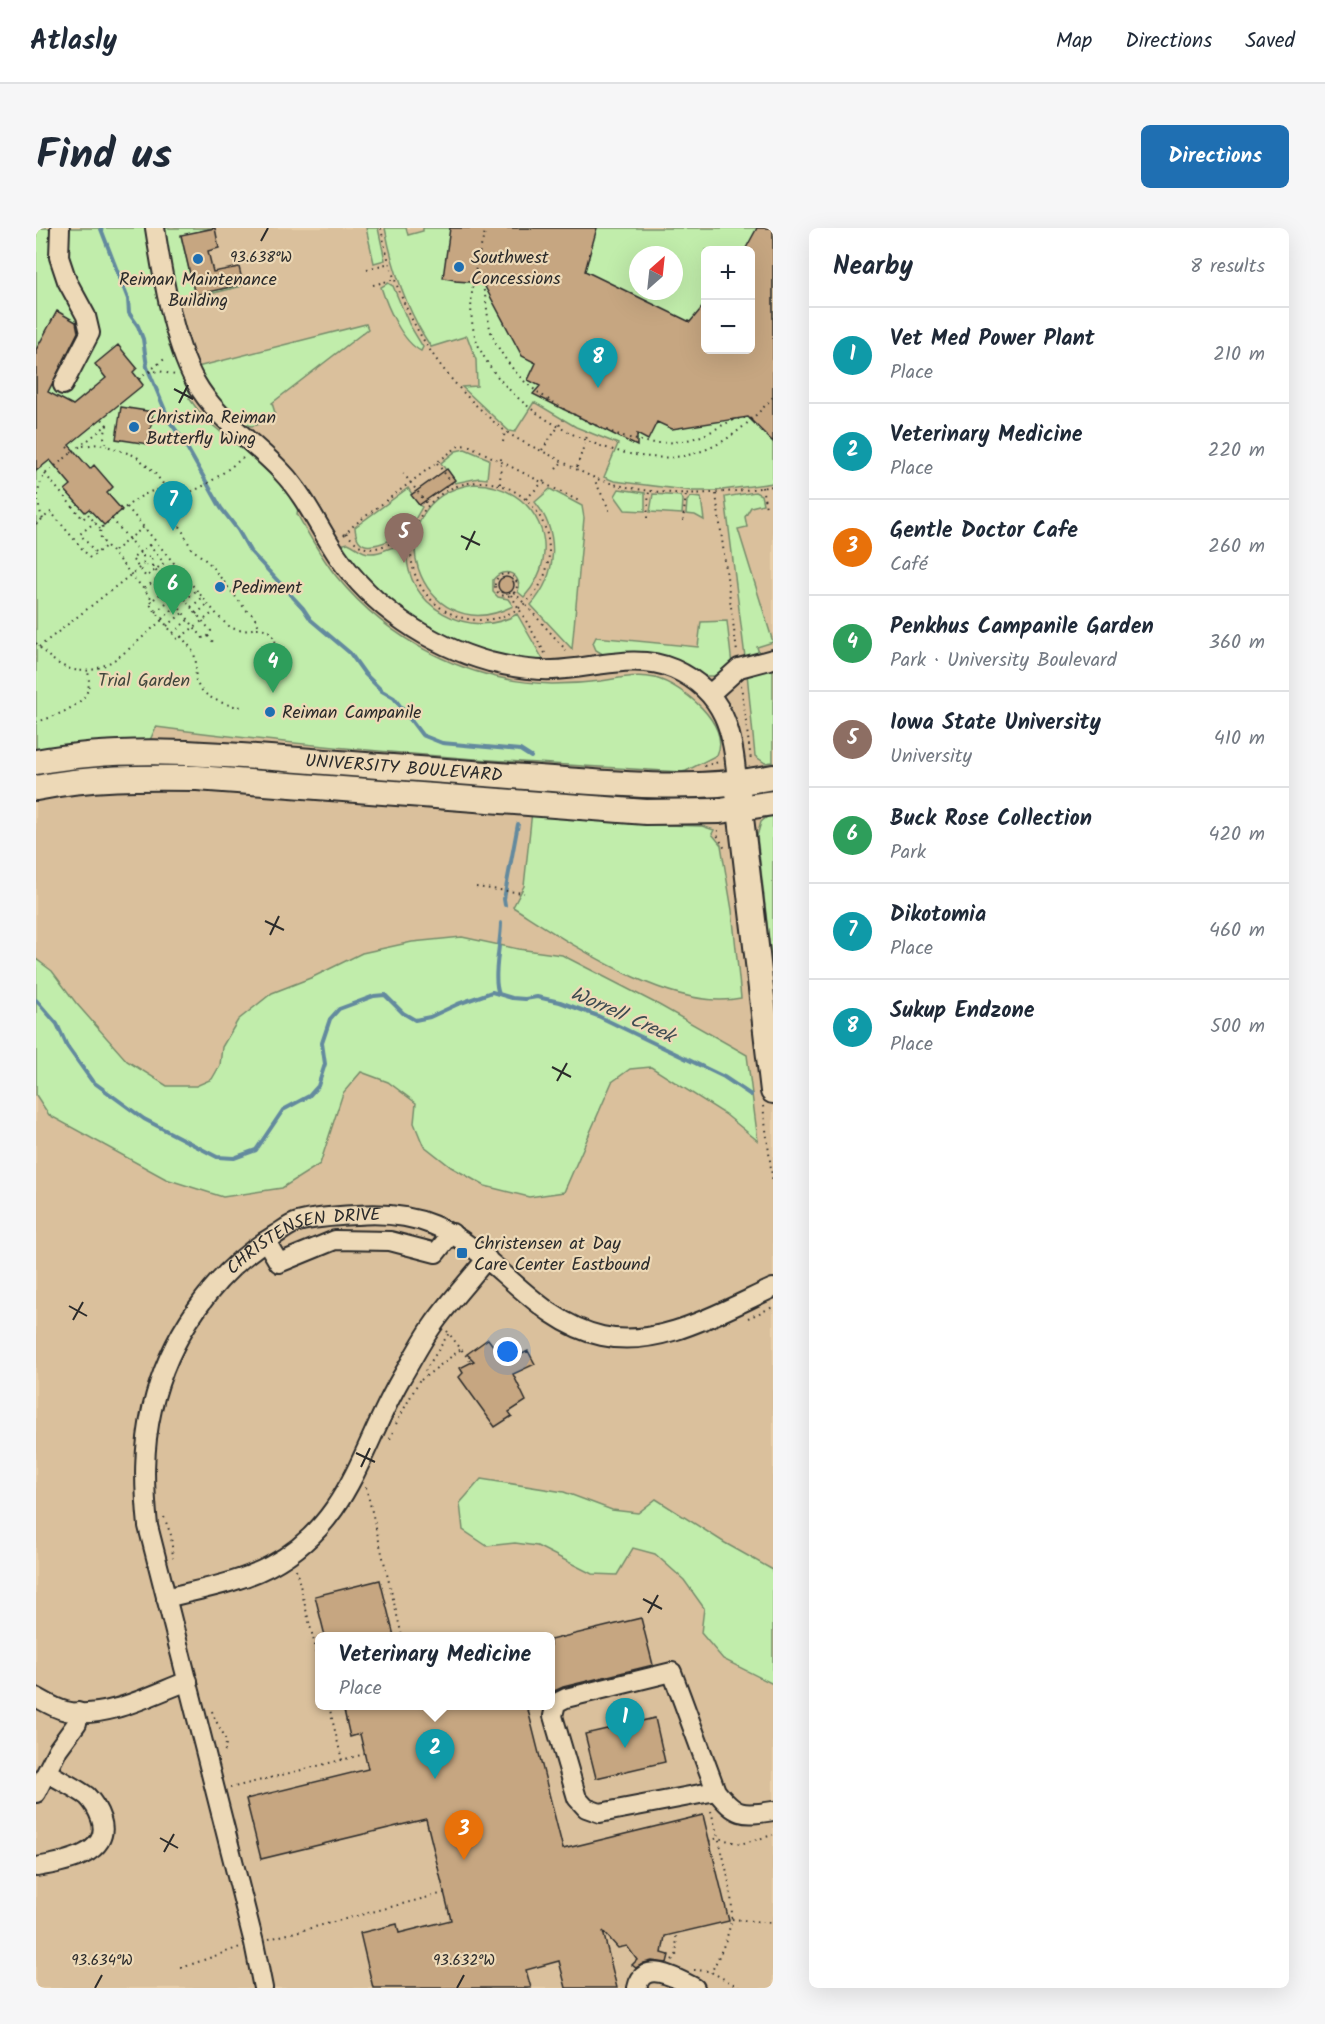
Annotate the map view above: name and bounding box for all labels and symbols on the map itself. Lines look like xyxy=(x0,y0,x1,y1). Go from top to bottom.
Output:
place label: Southwest Concessions xyxy=(471,244,561,294)
text: 93.638°W xyxy=(230,246,292,270)
north arrow xyxy=(629,246,683,300)
marker: Reiman Maintenance Building xyxy=(191,252,205,266)
marker: Southwest Concessions xyxy=(452,260,466,274)
place label: Reiman Maintenance Building xyxy=(119,266,277,316)
pin: 8 xyxy=(578,338,618,388)
place label: Christina Reiman Butterfly Wing xyxy=(146,404,276,454)
marker: Christina Reiman Butterfly Wing xyxy=(127,420,141,434)
pin: 7 xyxy=(154,482,192,531)
pin: 5 xyxy=(384,514,424,563)
pin: 6 xyxy=(154,566,192,615)
place label: Pediment xyxy=(232,574,303,603)
marker: Pediment xyxy=(213,580,227,594)
pin: 4 xyxy=(254,644,292,693)
park label: Trial Garden xyxy=(98,667,190,696)
place label: Reiman Campanile xyxy=(282,699,421,728)
marker: Reiman Campanile xyxy=(263,705,277,719)
street label: UNIVERSITY BOULEVARD xyxy=(304,747,504,791)
water label: Worrell Creek xyxy=(565,979,682,1054)
street label: CHRISTENSEN DRIVE xyxy=(220,1201,381,1282)
place label: Christensen at Day Care Center Eastbound xyxy=(474,1230,651,1280)
marker: Christensen at Day Care Center Eastbound xyxy=(455,1246,469,1260)
your location xyxy=(493,1337,522,1366)
pin: 1 xyxy=(606,1698,644,1748)
pin: 2 xyxy=(416,1730,454,1779)
pin: 3 xyxy=(444,1810,484,1860)
text: 93.634°W xyxy=(71,1949,133,1973)
text: 93.632°W xyxy=(433,1949,495,1973)

